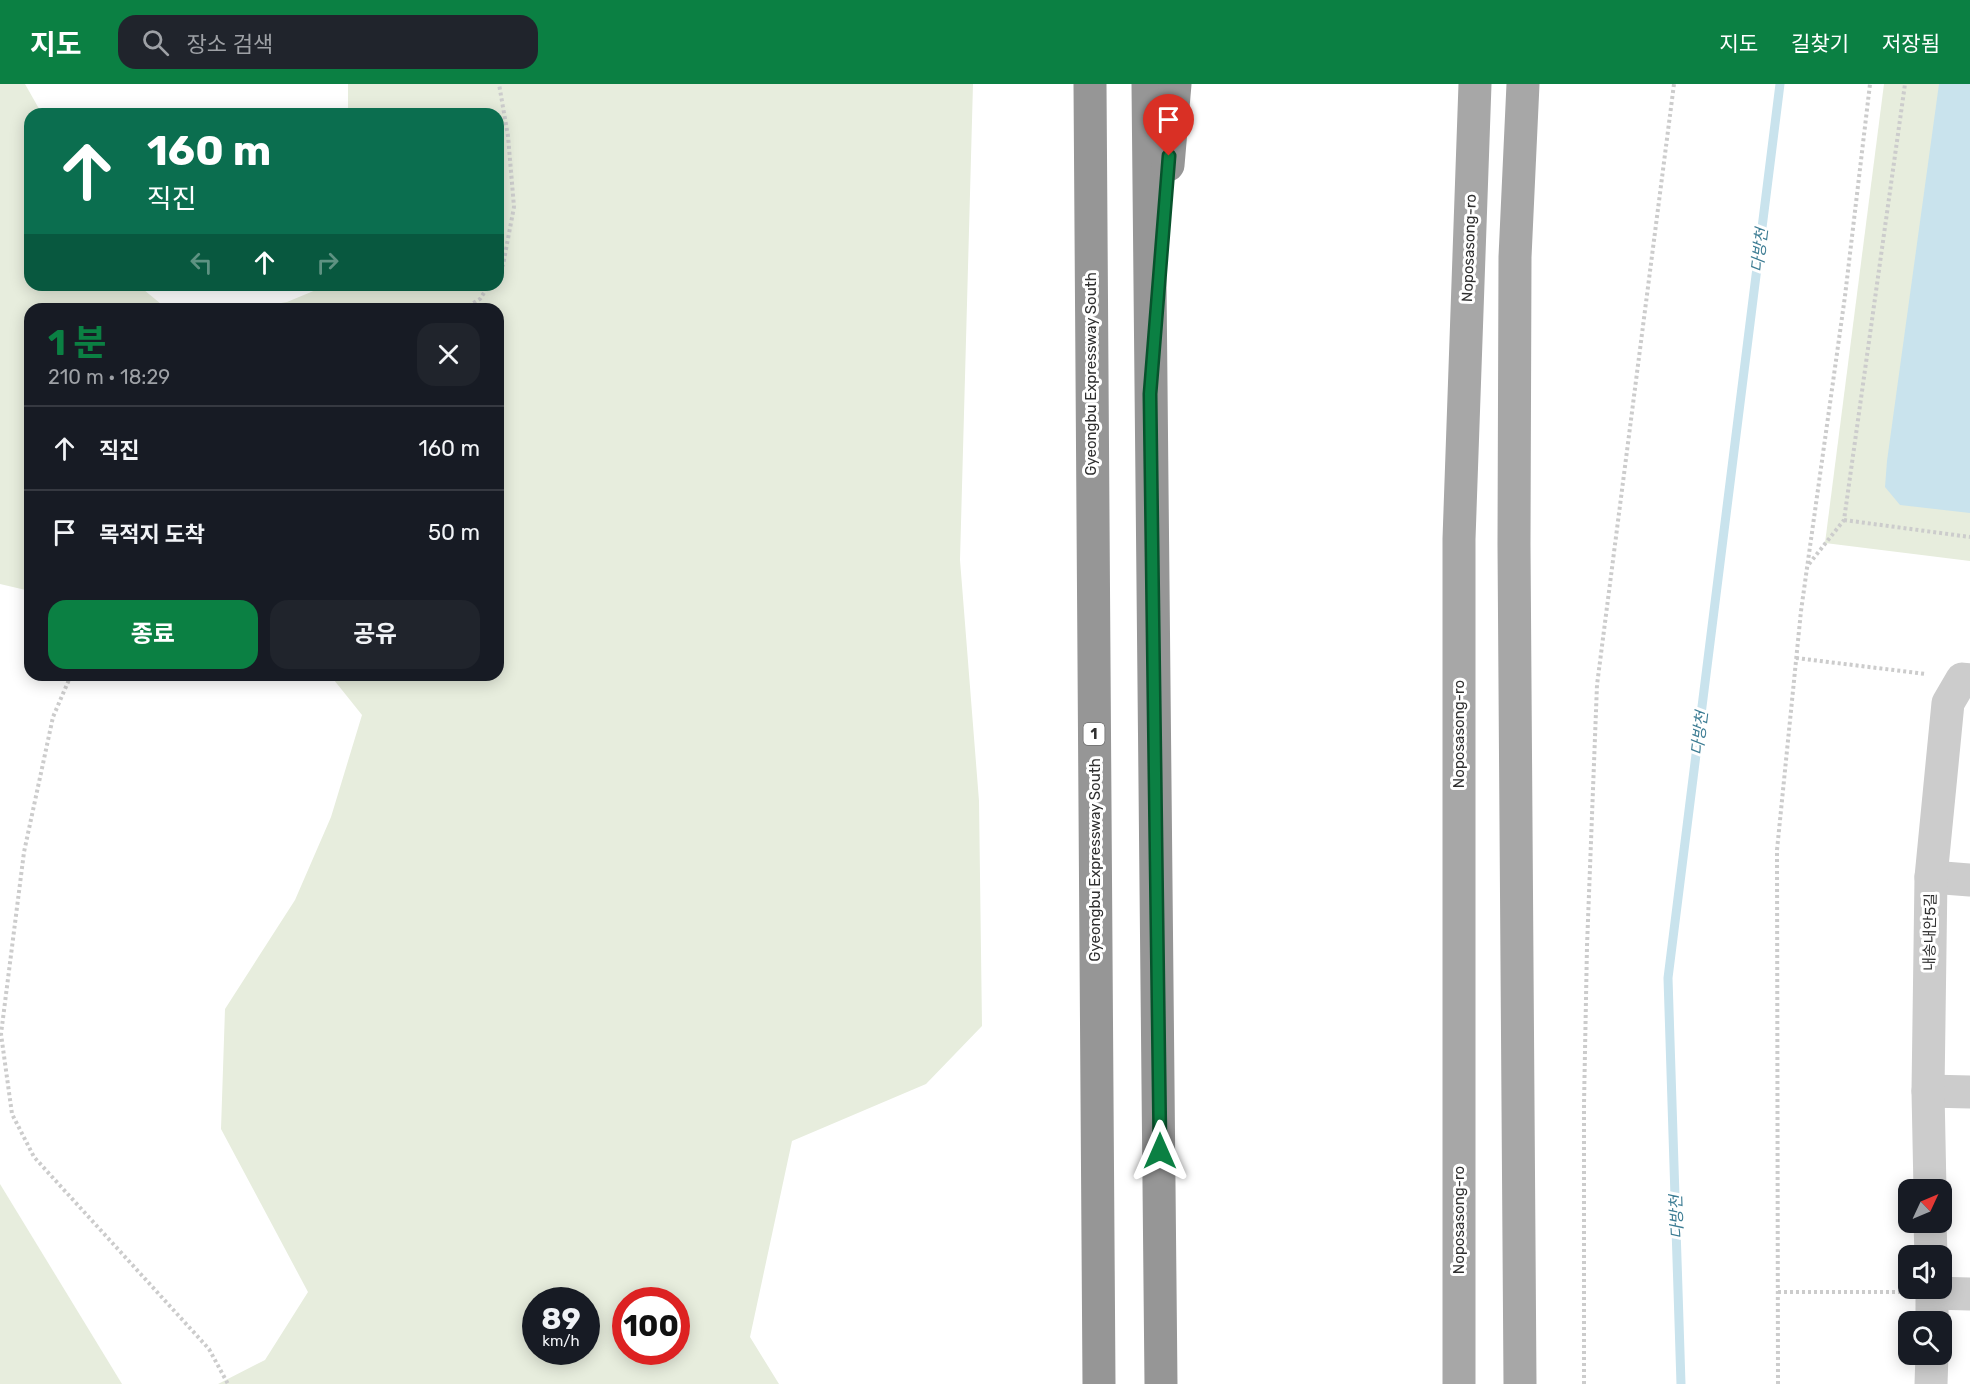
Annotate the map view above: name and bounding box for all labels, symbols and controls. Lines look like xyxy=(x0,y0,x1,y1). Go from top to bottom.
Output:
search box xyxy=(118,15,538,69)
icon: search xyxy=(139,26,172,59)
text: 지도 xyxy=(30,28,82,61)
text: 장소 검색 xyxy=(187,31,273,58)
text: 지도 xyxy=(1719,31,1758,56)
text: 길찾기 xyxy=(1791,31,1849,56)
text: 저장됨 xyxy=(1882,31,1940,56)
pin xyxy=(1143,94,1194,156)
icon: arrive xyxy=(1152,103,1185,136)
text: 160 m xyxy=(147,126,271,176)
icon: ahead xyxy=(48,132,126,210)
text: 직진 xyxy=(147,183,197,215)
street label: Noposasong-ro xyxy=(1458,194,1480,302)
water label: 다방천 xyxy=(1747,225,1772,273)
icon: left xyxy=(185,246,218,279)
icon: ahead xyxy=(248,246,281,279)
icon: right xyxy=(311,246,344,279)
street label: Gyeongbu Expressway South xyxy=(1082,272,1100,476)
text: 1 분 xyxy=(48,321,107,364)
button: close xyxy=(417,323,480,386)
text: 210 m · 18:29 xyxy=(48,365,170,389)
icon: ahead xyxy=(48,432,81,465)
text: 160 m xyxy=(418,435,480,462)
text: 직진 xyxy=(99,437,139,464)
icon: arrive xyxy=(48,516,81,549)
text: 50 m xyxy=(428,519,480,546)
text: 목적지 도착 xyxy=(99,521,205,548)
button: 종료 xyxy=(48,600,258,669)
button: 공유 xyxy=(270,600,480,669)
street label: Noposasong-ro xyxy=(1450,680,1468,788)
water label: 다방천 xyxy=(1687,708,1712,756)
road number: 1 xyxy=(1084,723,1104,745)
street label: Gyeongbu Expressway South xyxy=(1086,758,1104,962)
street label: 내송내안5길 xyxy=(1920,893,1940,971)
position arrow xyxy=(1128,1119,1192,1183)
street label: Noposasong-ro xyxy=(1450,1166,1468,1274)
north arrow xyxy=(1898,1179,1952,1233)
map controls xyxy=(1898,1179,1952,1365)
water label: 다방천 xyxy=(1666,1192,1687,1239)
button: sound xyxy=(1898,1245,1952,1299)
speed limit sign: 100 xyxy=(612,1287,690,1365)
text: 89 xyxy=(541,1301,581,1337)
button: search xyxy=(1898,1311,1952,1365)
text: km/h xyxy=(542,1332,580,1350)

